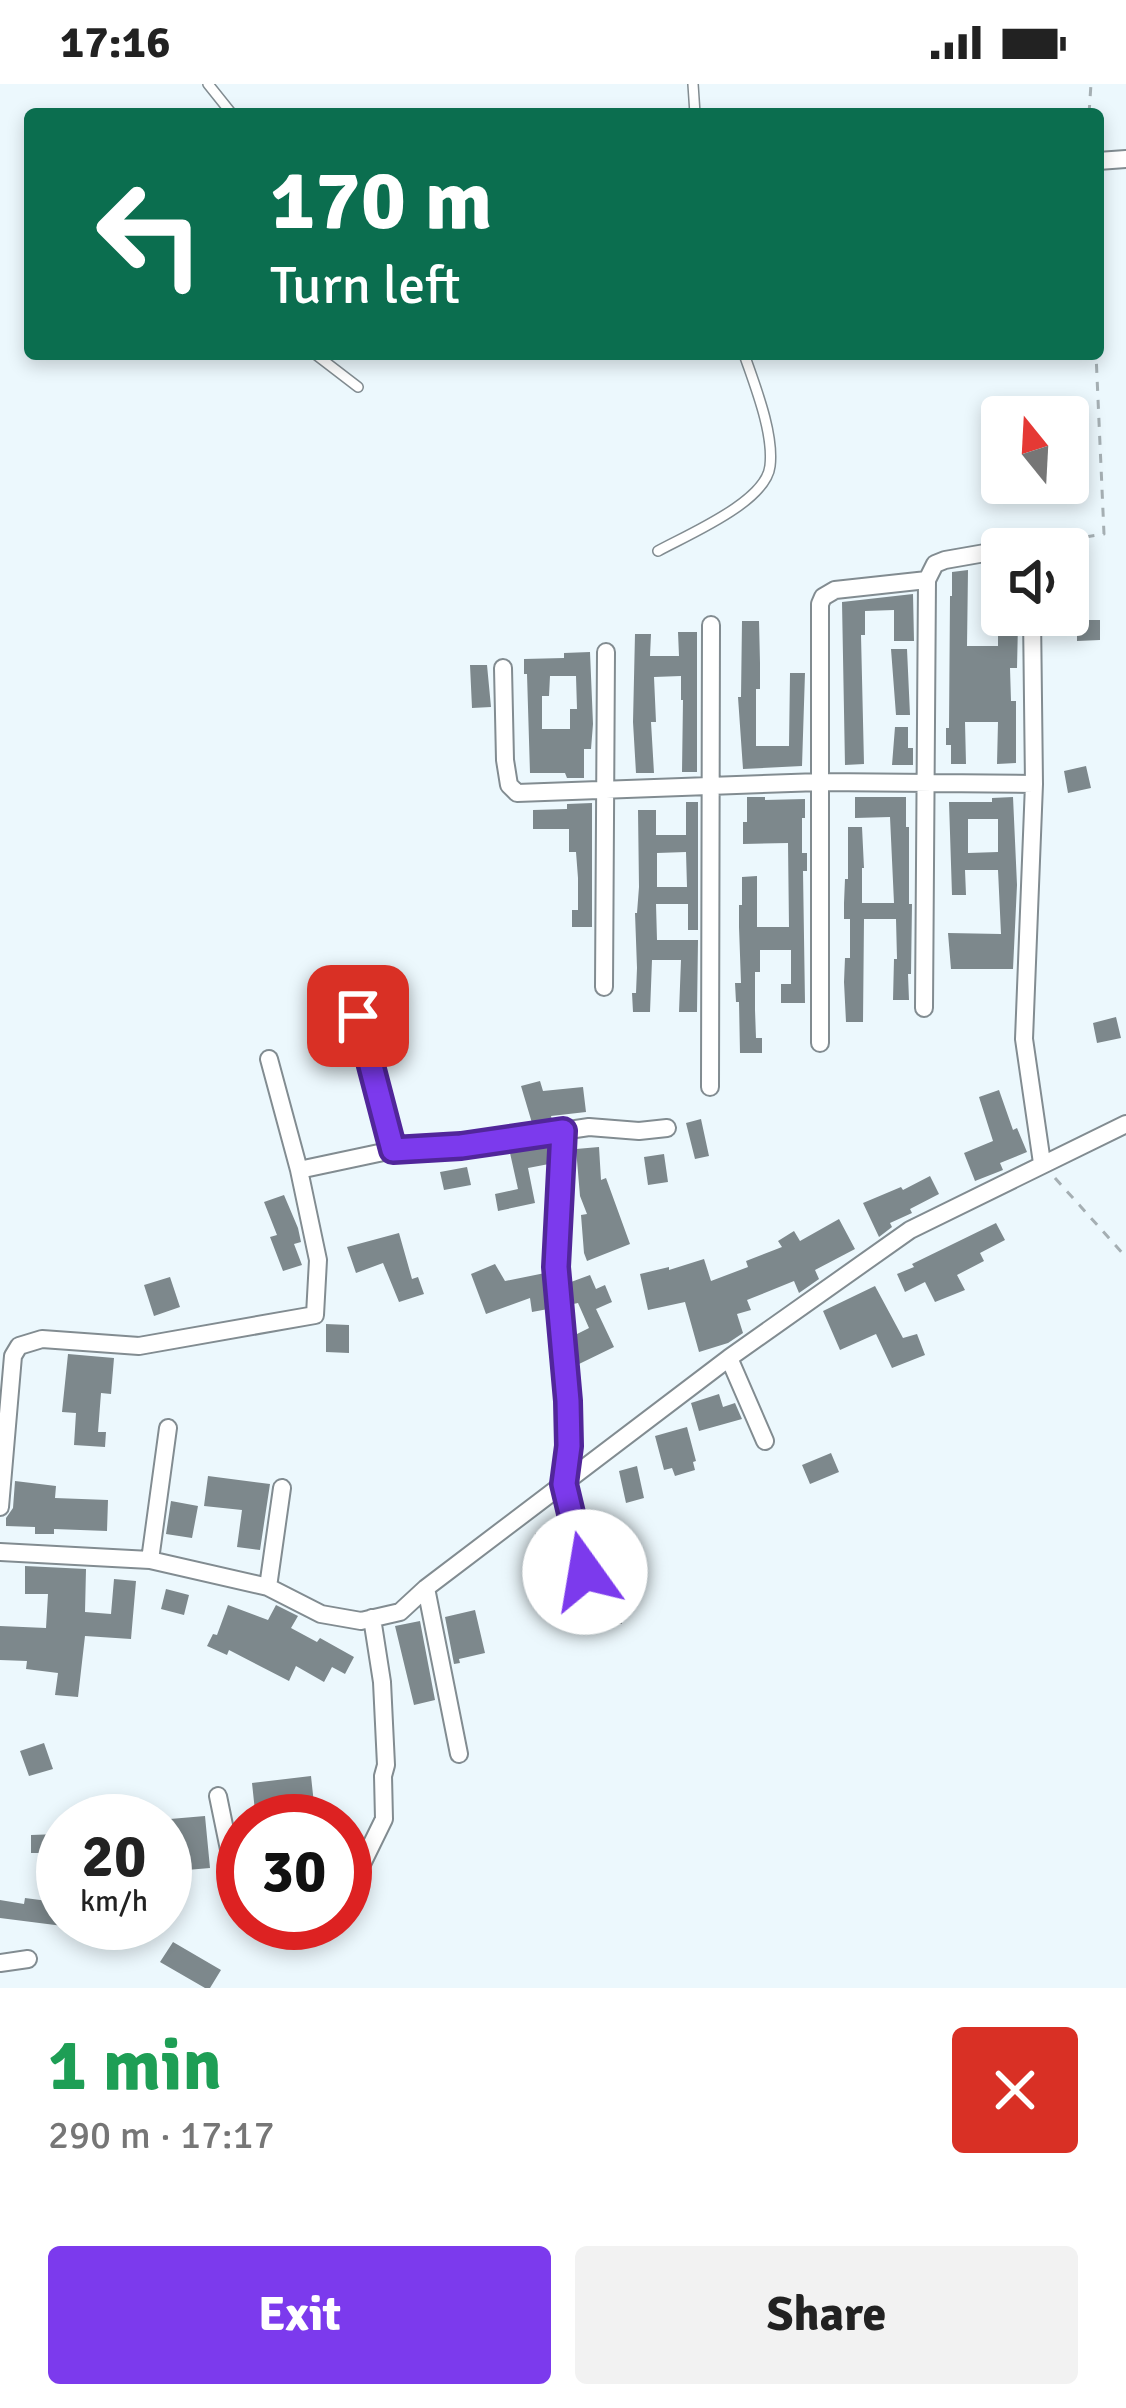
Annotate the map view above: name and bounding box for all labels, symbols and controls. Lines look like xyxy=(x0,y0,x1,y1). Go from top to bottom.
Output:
text: 17:16 xyxy=(60,15,170,70)
text: 170 m xyxy=(270,149,492,253)
icon: left xyxy=(72,156,228,312)
text: Turn left xyxy=(270,252,460,319)
north arrow xyxy=(981,396,1089,504)
map controls xyxy=(981,396,1089,636)
button: sound xyxy=(981,528,1089,636)
pin xyxy=(307,965,409,1067)
icon: arrive xyxy=(325,983,391,1049)
position arrow xyxy=(522,1509,648,1635)
speed limit sign: 30 xyxy=(216,1794,372,1950)
text: 20 xyxy=(82,1820,146,1894)
text: km/h xyxy=(80,1883,148,1920)
text: 1 min xyxy=(48,2021,222,2110)
button: close xyxy=(952,2027,1078,2153)
text: 290 m · 17:17 xyxy=(48,2111,275,2159)
button: Exit xyxy=(48,2246,551,2384)
button: Share xyxy=(575,2246,1078,2384)

